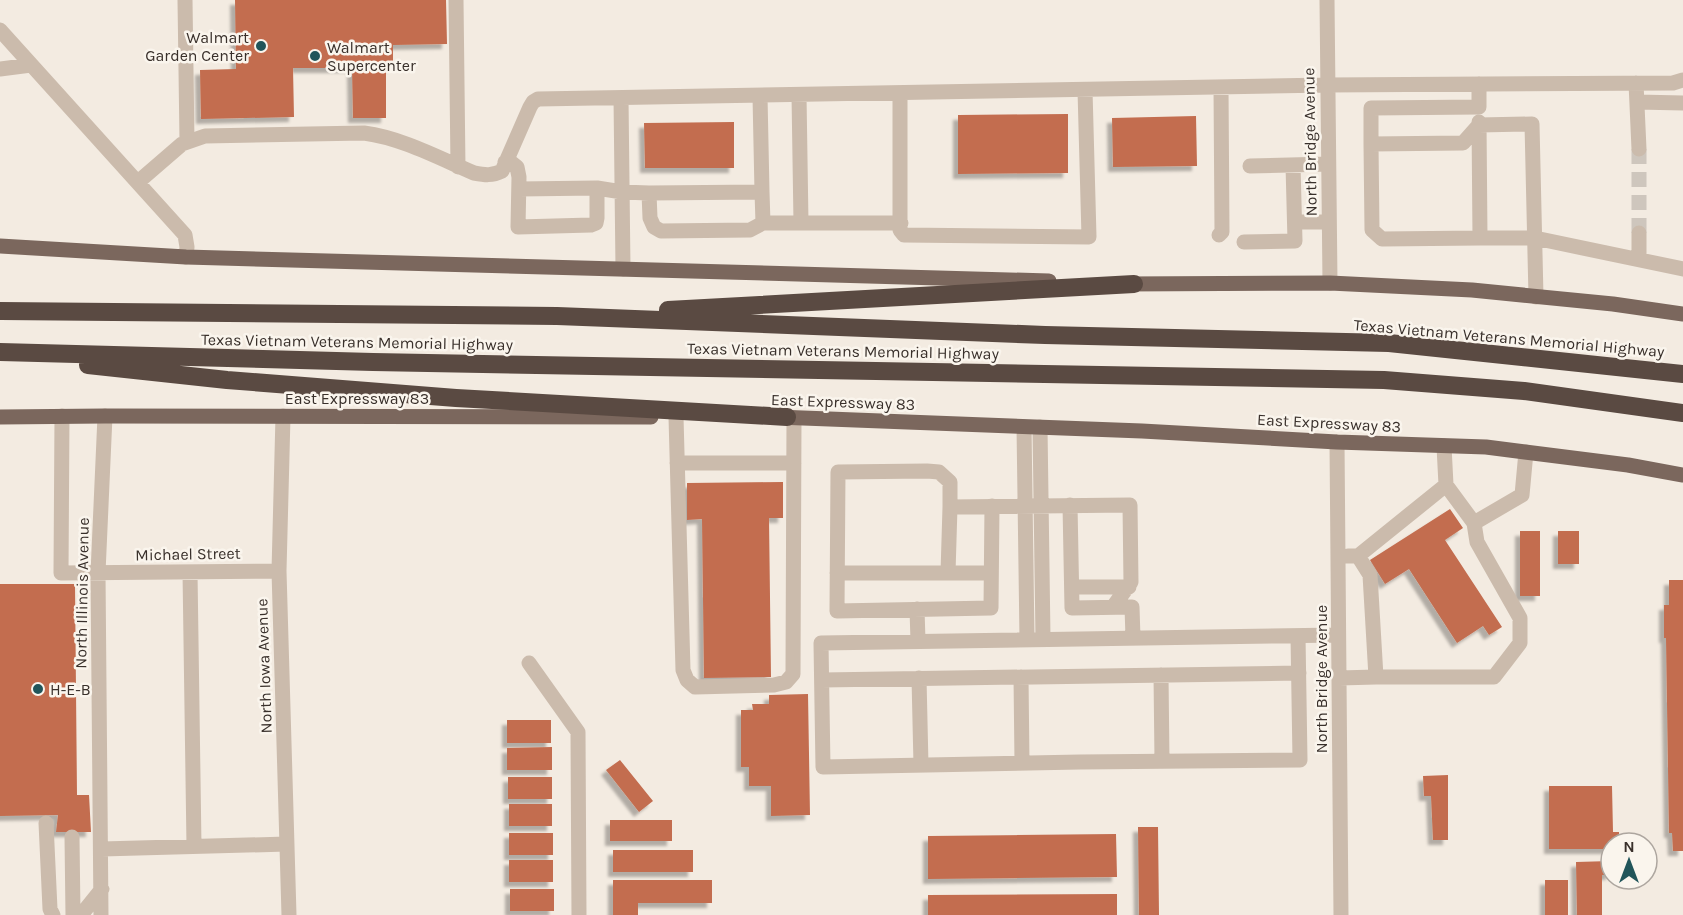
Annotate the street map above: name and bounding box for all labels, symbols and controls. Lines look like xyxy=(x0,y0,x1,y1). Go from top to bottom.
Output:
place label: Walmart Garden Center xyxy=(145,28,249,65)
place label: Walmart Supercenter xyxy=(327,38,416,75)
marker: Walmart Garden Center xyxy=(254,39,268,53)
marker: Walmart Supercenter xyxy=(308,49,322,63)
street label: North Bridge Avenue xyxy=(1299,68,1321,216)
street label: Texas Vietnam Veterans Memorial Highway xyxy=(1353,315,1666,361)
street label: Texas Vietnam Veterans Memorial Highway xyxy=(201,330,514,354)
street label: Texas Vietnam Veterans Memorial Highway xyxy=(687,339,1000,363)
street label: East Expressway 83 xyxy=(285,389,429,408)
street label: East Expressway 83 xyxy=(771,390,915,414)
street label: East Expressway 83 xyxy=(1256,410,1402,436)
street label: North Illinois Avenue xyxy=(71,517,93,669)
street label: Michael Street xyxy=(135,544,241,564)
street label: North Iowa Avenue xyxy=(252,598,276,734)
street label: North Bridge Avenue xyxy=(1312,605,1331,753)
place label: H-E-B xyxy=(50,680,91,699)
marker: H-E-B xyxy=(31,682,45,696)
north arrow xyxy=(1599,831,1659,891)
text: N xyxy=(1623,837,1635,856)

